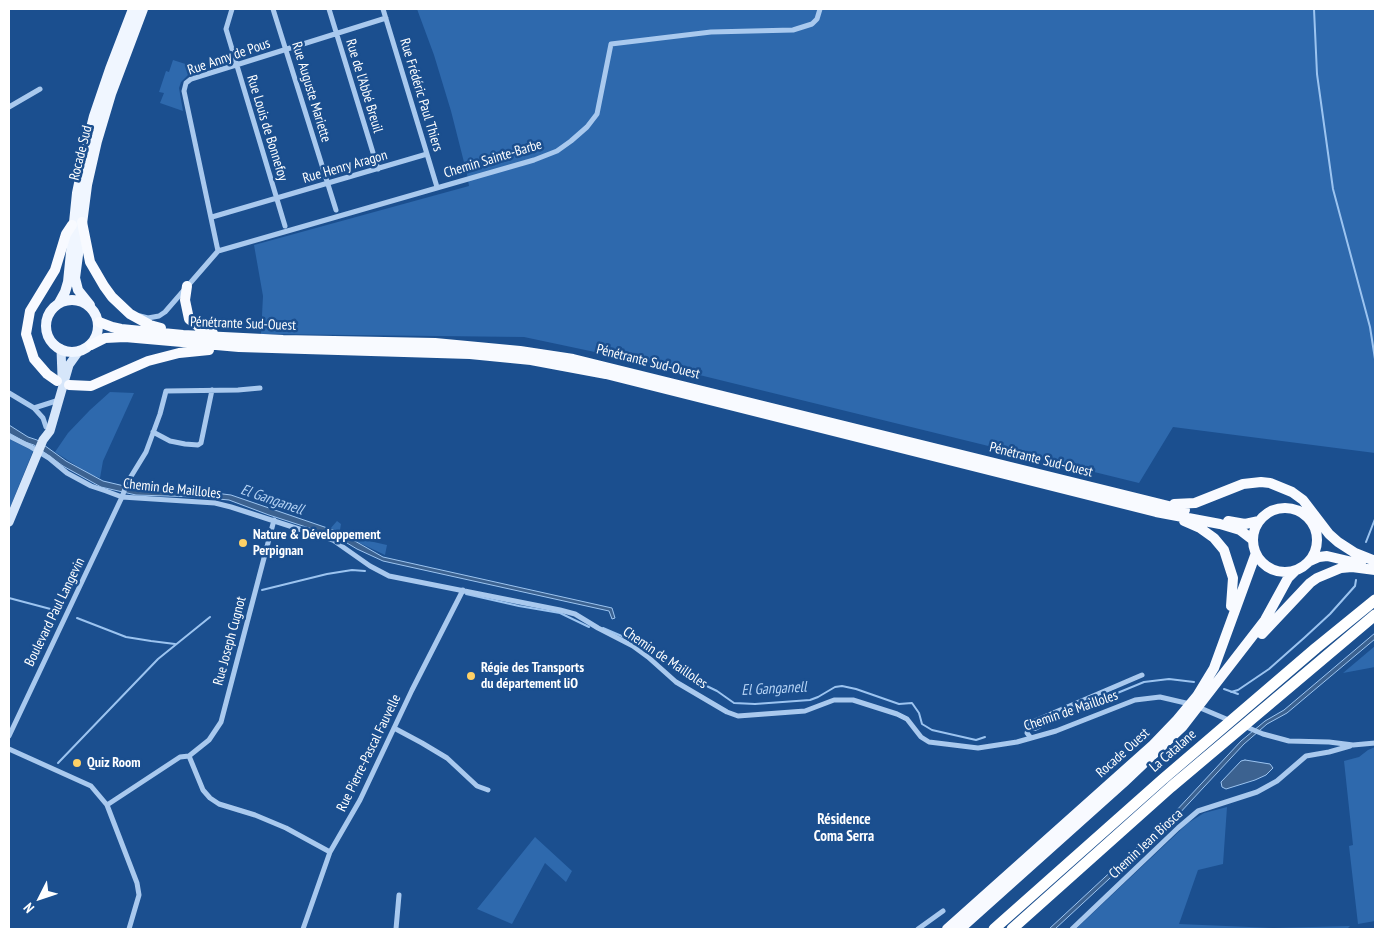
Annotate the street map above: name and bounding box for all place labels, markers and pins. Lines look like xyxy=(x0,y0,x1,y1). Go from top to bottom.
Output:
place label: Nature & Développement Perpignan xyxy=(253,527,380,560)
marker: Nature & Développement Perpignan xyxy=(237,537,249,549)
place label: Régie des Transports du département liO xyxy=(481,660,584,692)
marker: Régie des Transports du département liO xyxy=(465,670,477,682)
place label: Quiz Room xyxy=(87,755,141,771)
marker: Quiz Room xyxy=(71,757,83,769)

